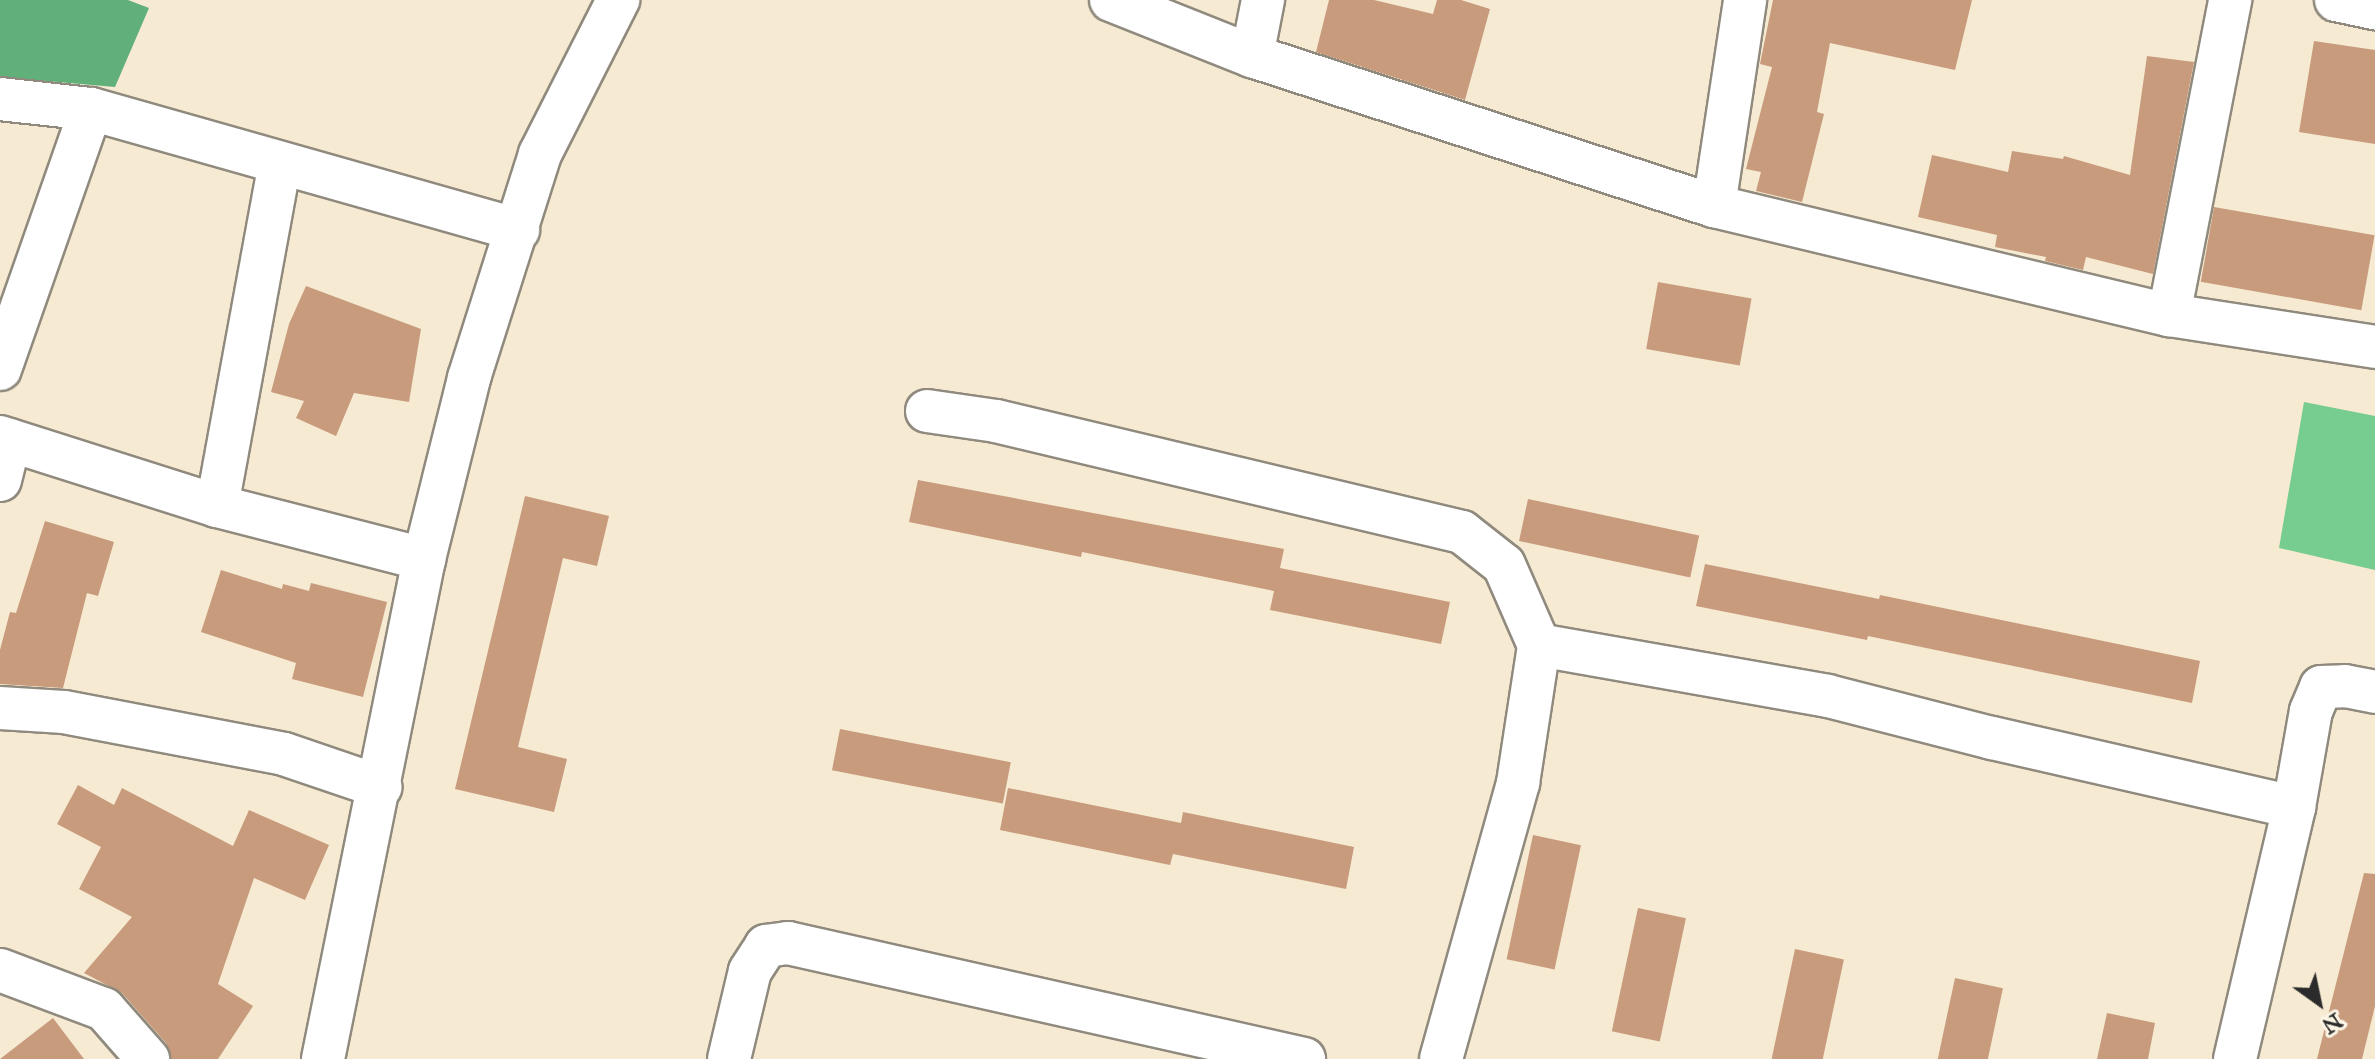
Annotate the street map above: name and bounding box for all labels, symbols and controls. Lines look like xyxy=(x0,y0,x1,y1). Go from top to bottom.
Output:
north arrow xyxy=(2279,963,2359,1043)
text: N xyxy=(2317,1007,2348,1040)

